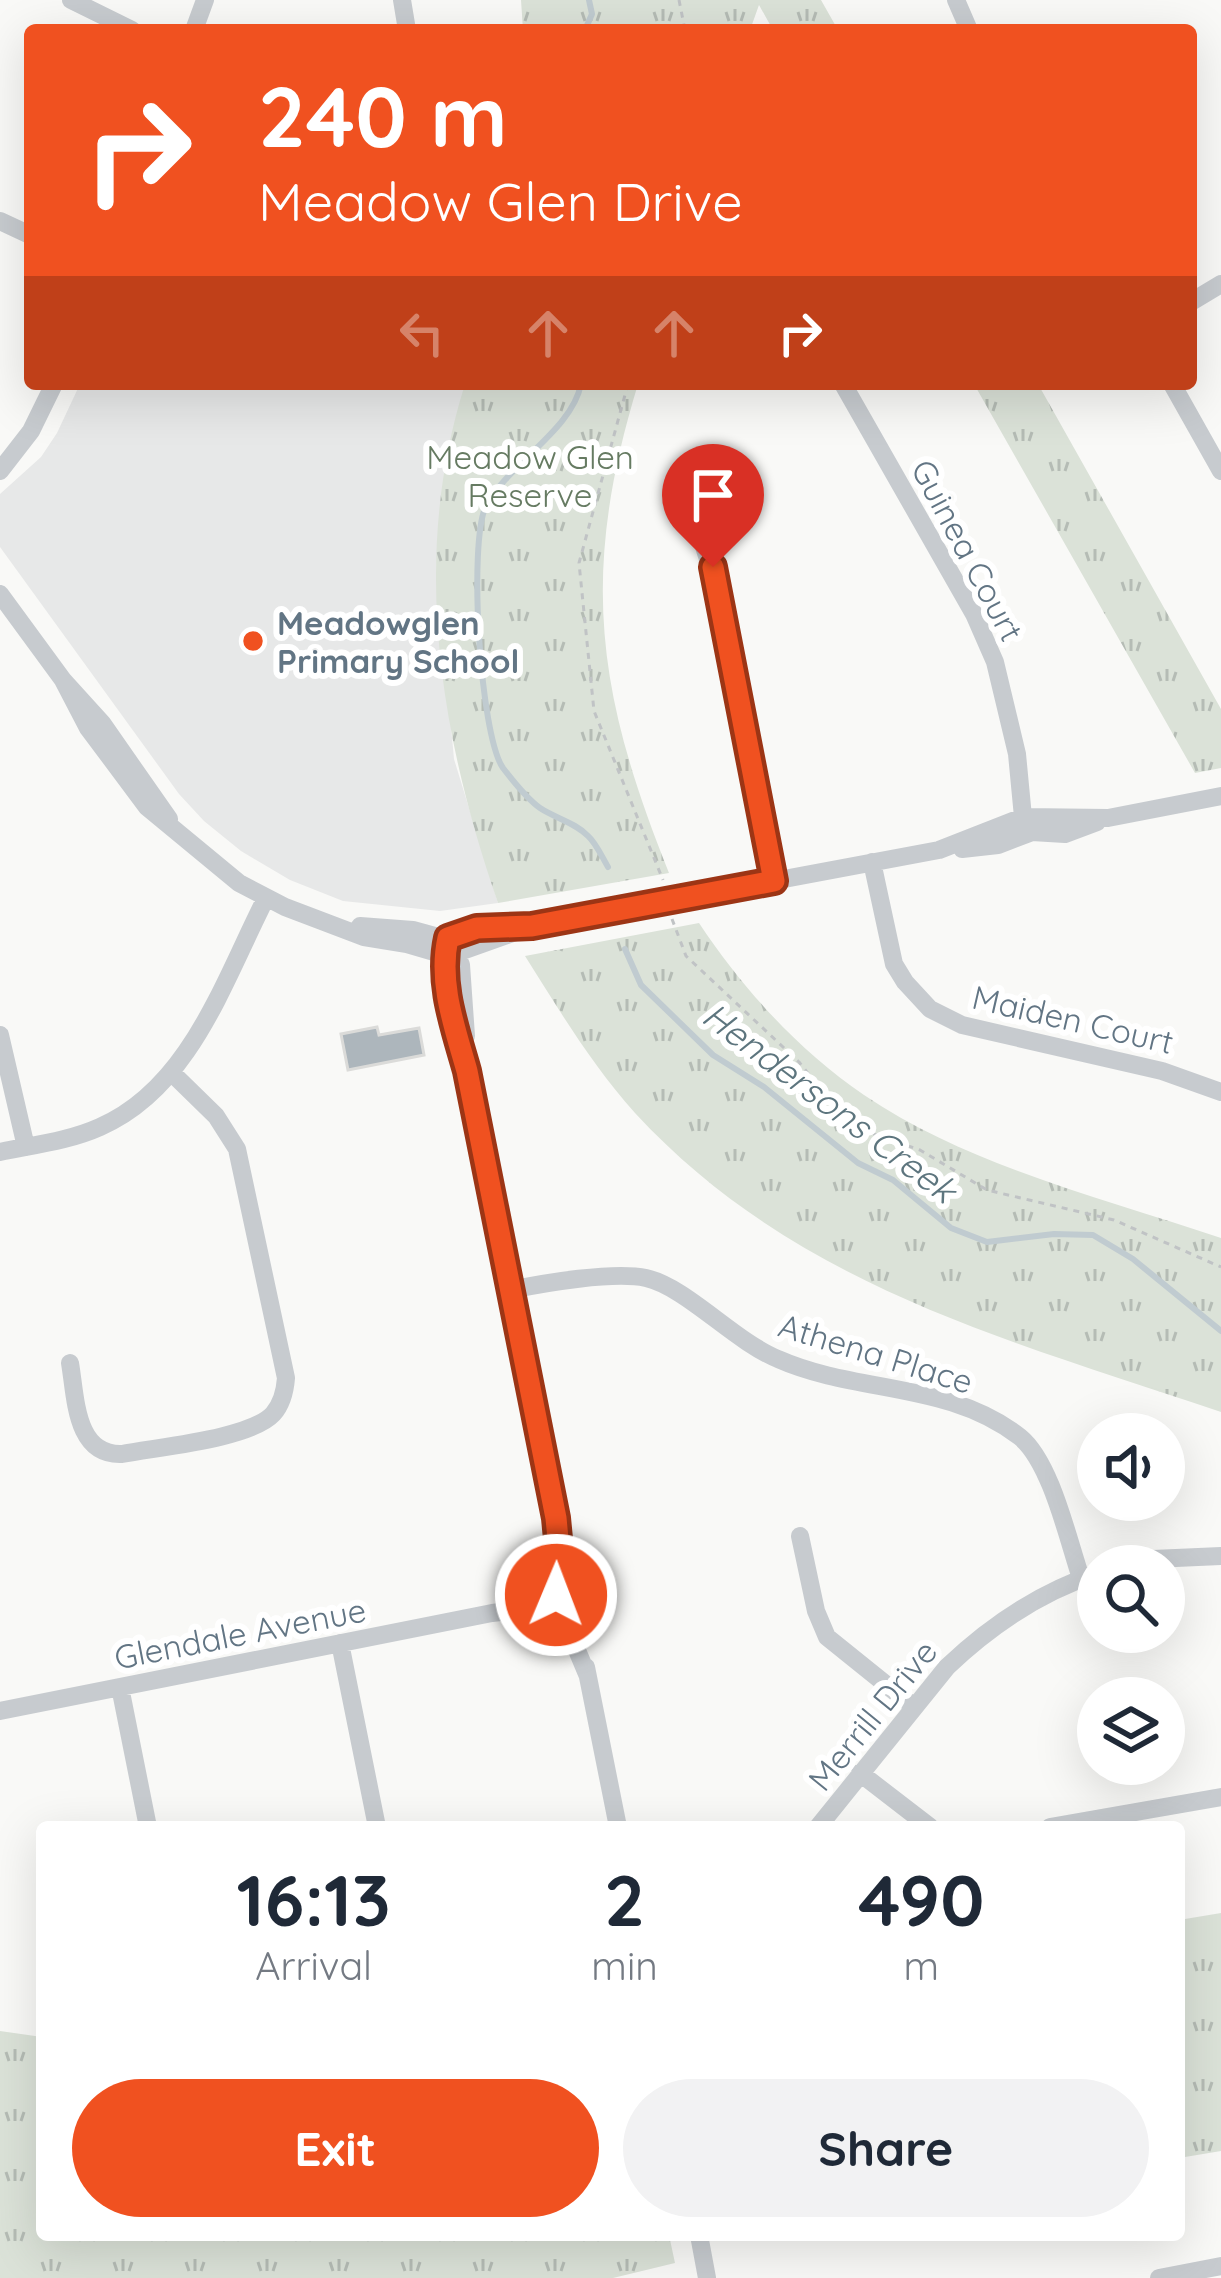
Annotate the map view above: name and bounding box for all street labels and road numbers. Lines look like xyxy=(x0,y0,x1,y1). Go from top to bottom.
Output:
street label: Guinea Court xyxy=(903,452,1033,648)
street label: Maiden Court xyxy=(968,976,1178,1062)
street label: Athena Place xyxy=(774,1304,978,1402)
street label: Glendale Avenue xyxy=(111,1588,369,1678)
street label: Merrill Drive xyxy=(799,1631,945,1799)

